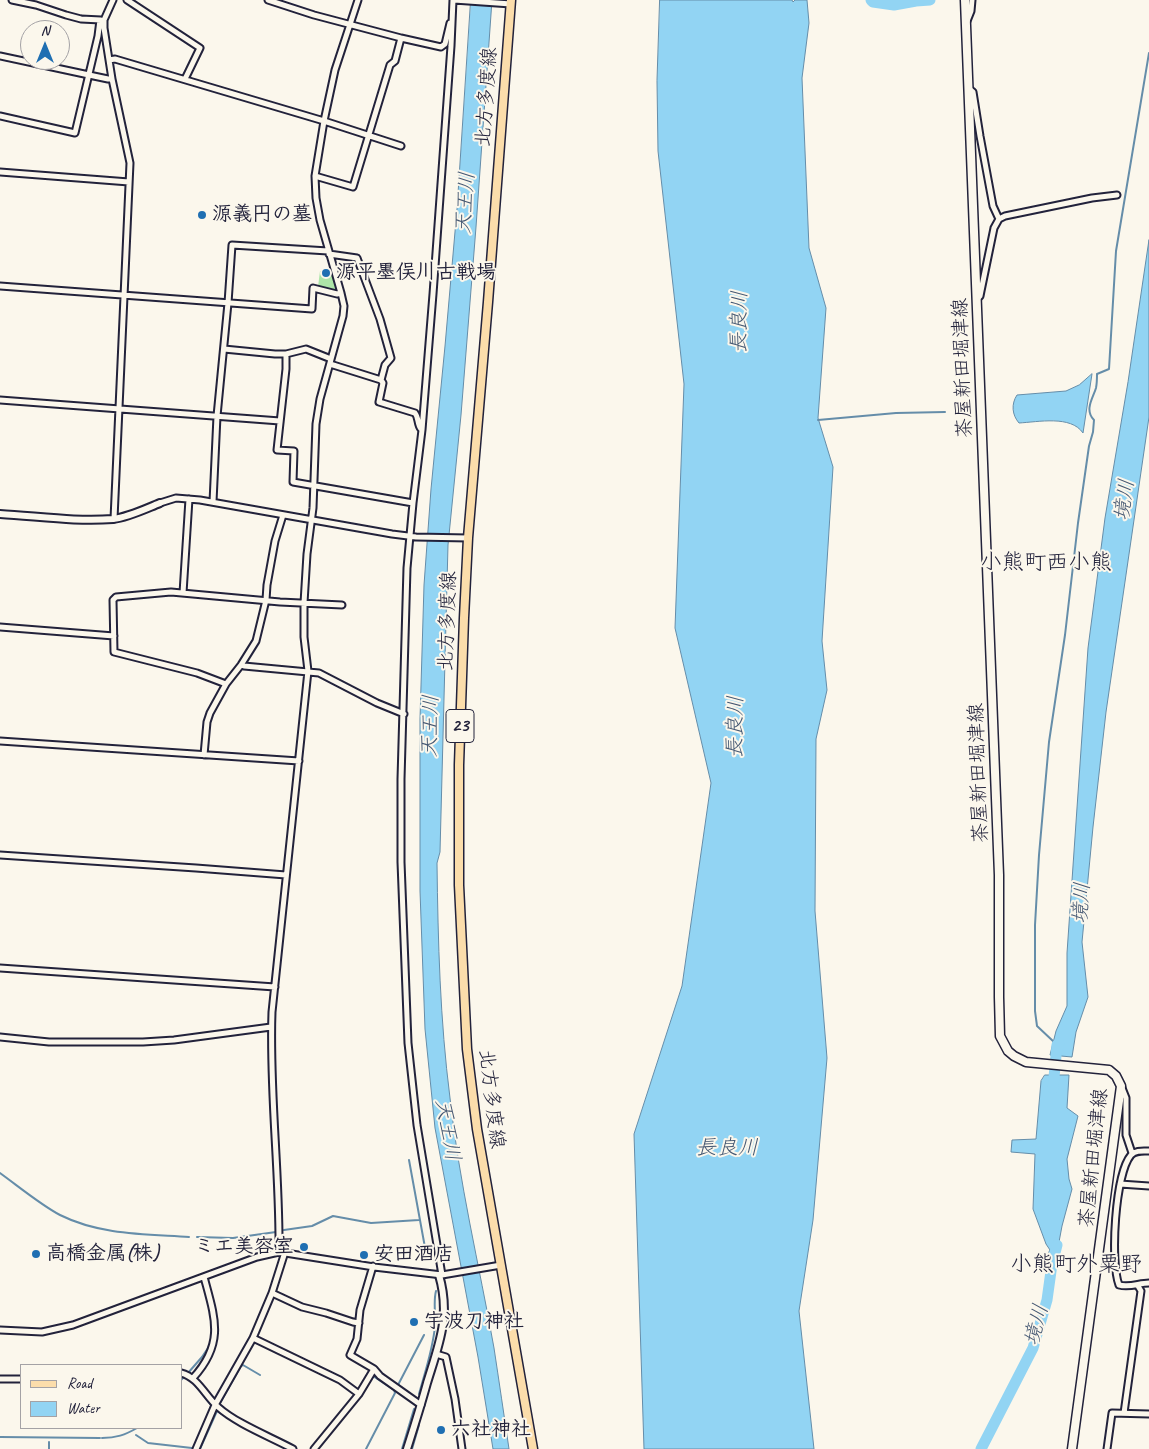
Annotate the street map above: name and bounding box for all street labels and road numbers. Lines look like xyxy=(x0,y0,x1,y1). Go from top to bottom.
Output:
street label: 北方多度線 xyxy=(472,46,502,148)
street label: 茶屋新田堀津線 xyxy=(949,298,977,438)
street label: 北方多度線 xyxy=(434,571,462,671)
street label: 茶屋新田堀津線 xyxy=(965,703,993,843)
road number: 23 xyxy=(446,709,474,742)
street label: 北方多度線 xyxy=(473,1048,509,1150)
street label: 茶屋新田堀津線 xyxy=(1075,1087,1113,1229)

